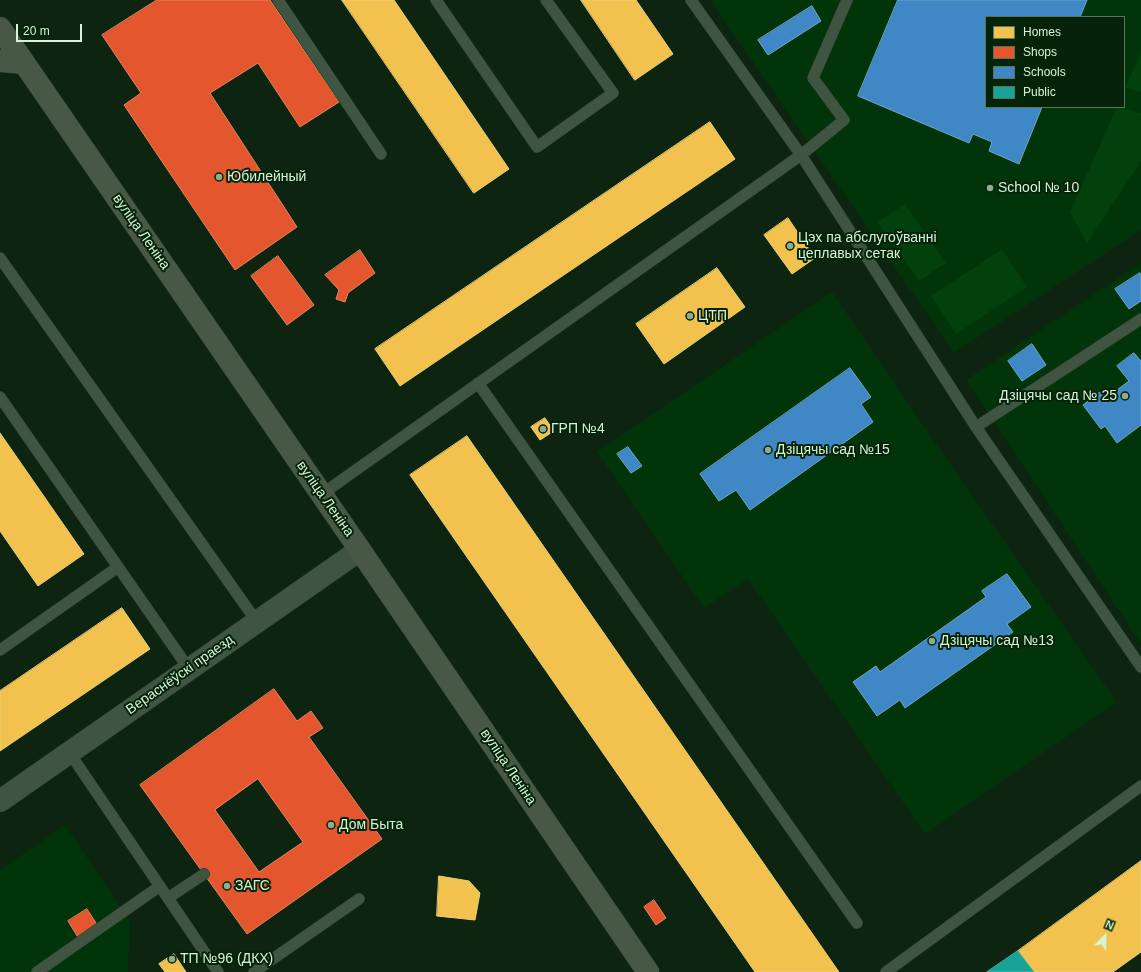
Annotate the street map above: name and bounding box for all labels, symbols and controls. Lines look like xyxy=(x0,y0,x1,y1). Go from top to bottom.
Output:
scale bar xyxy=(18,16,84,42)
legend xyxy=(985,16,1125,108)
text: 20 m xyxy=(23,24,50,38)
text: Homes xyxy=(1023,25,1061,39)
text: Shops xyxy=(1023,45,1057,59)
text: Schools xyxy=(1023,65,1066,79)
text: Public xyxy=(1023,85,1056,99)
place label: Юбилейный xyxy=(227,169,306,185)
marker: Юбилейный xyxy=(214,172,224,182)
place label: School № 10 xyxy=(998,180,1079,196)
marker: School № 10 xyxy=(985,183,995,193)
street label: вуліца Леніна xyxy=(109,191,173,273)
place label: Цэх па абслугоўванні цеплавых сетак xyxy=(798,230,937,262)
marker: Цэх па абслугоўванні цеплавых сетак xyxy=(785,241,795,251)
place label: ЦТП xyxy=(698,308,727,324)
marker: ЦТП xyxy=(685,311,695,321)
place label: Дзіцячы сад № 25 xyxy=(999,388,1117,404)
marker: Дзіцячы сад № 25 xyxy=(1120,391,1130,401)
place label: ГРП №4 xyxy=(551,421,605,437)
marker: ГРП №4 xyxy=(538,424,548,434)
place label: Дзіцячы сад №15 xyxy=(776,442,890,458)
marker: Дзіцячы сад №15 xyxy=(763,445,773,455)
street label: вуліца Леніна xyxy=(293,458,357,540)
street label: Вераснёўскі праезд xyxy=(123,632,237,718)
place label: Дзіцячы сад №13 xyxy=(940,633,1054,649)
marker: Дзіцячы сад №13 xyxy=(927,636,937,646)
street label: вуліца Леніна xyxy=(476,726,540,808)
place label: Дом Быта xyxy=(339,817,403,833)
marker: Дом Быта xyxy=(326,820,336,830)
place label: ЗАГС xyxy=(235,878,270,894)
marker: ЗАГС xyxy=(222,881,232,891)
north arrow xyxy=(1085,916,1125,956)
text: N xyxy=(1104,918,1116,932)
place label: ТП №96 (ДКХ) xyxy=(180,951,273,967)
marker: ТП №96 (ДКХ) xyxy=(167,954,177,964)

